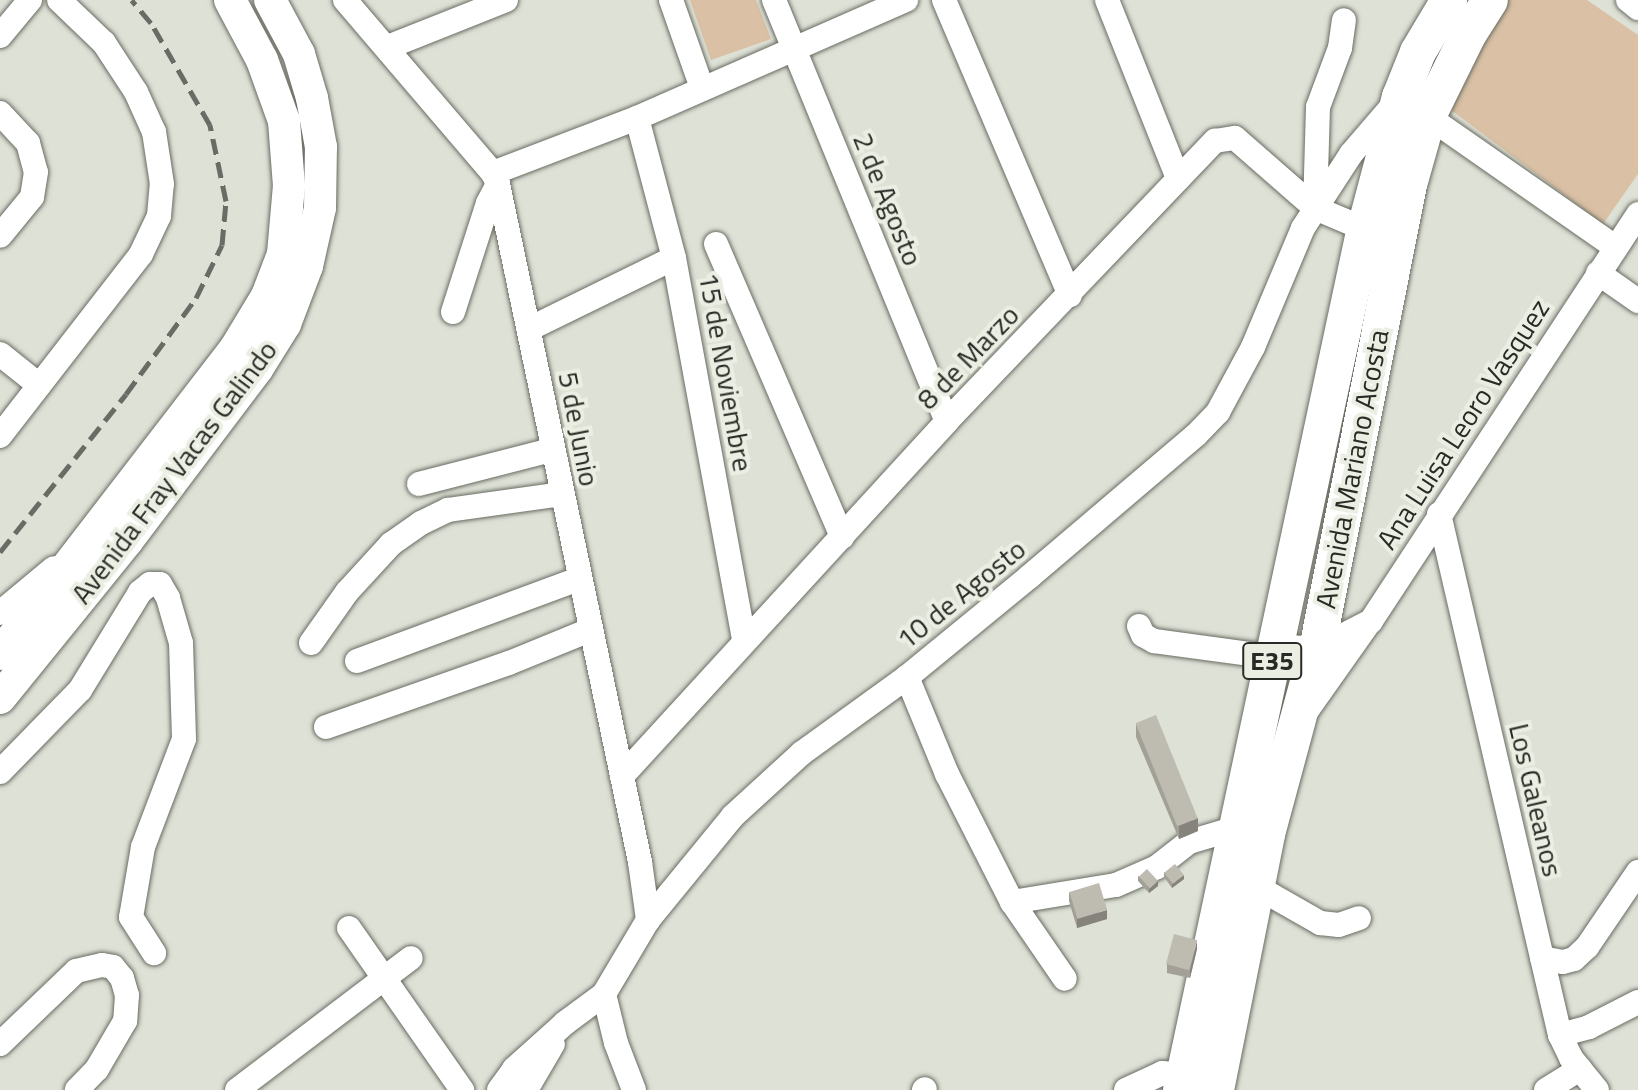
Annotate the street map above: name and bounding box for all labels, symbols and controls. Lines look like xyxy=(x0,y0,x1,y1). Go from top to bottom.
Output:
street label: 2 de Agosto xyxy=(846,128,930,270)
street label: 15 de Noviembre xyxy=(692,270,760,474)
street label: Ana Luisa Leoro Vasquez xyxy=(1370,293,1556,555)
street label: 8 de Marzo xyxy=(910,298,1026,416)
street label: Avenida Mariano Acosta xyxy=(1308,327,1396,611)
street label: Avenida Fray Vacas Galindo xyxy=(64,334,284,610)
street label: 5 de Junio xyxy=(551,369,607,489)
street label: 10 de Agosto xyxy=(890,532,1032,656)
road number: E35 xyxy=(1242,639,1302,683)
street label: Los Galeanos xyxy=(1502,720,1570,880)

